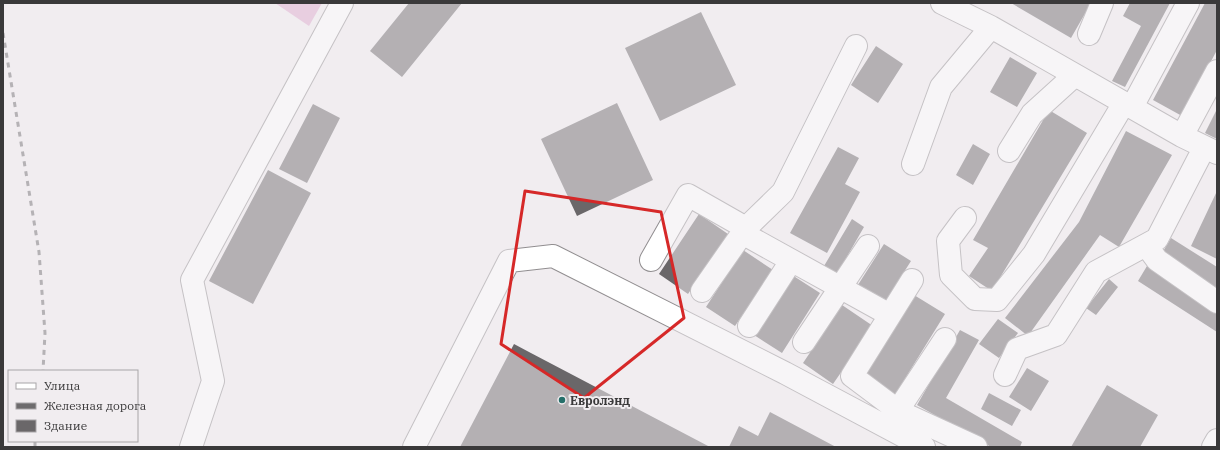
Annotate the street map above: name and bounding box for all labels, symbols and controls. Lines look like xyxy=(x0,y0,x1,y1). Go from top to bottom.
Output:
legend xyxy=(8,370,138,442)
text: Улица xyxy=(44,378,81,393)
place label: Евролэнд xyxy=(570,393,630,408)
marker: Евролэнд xyxy=(557,395,567,405)
text: Железная дорога xyxy=(44,398,147,413)
text: Здание xyxy=(44,418,87,433)

